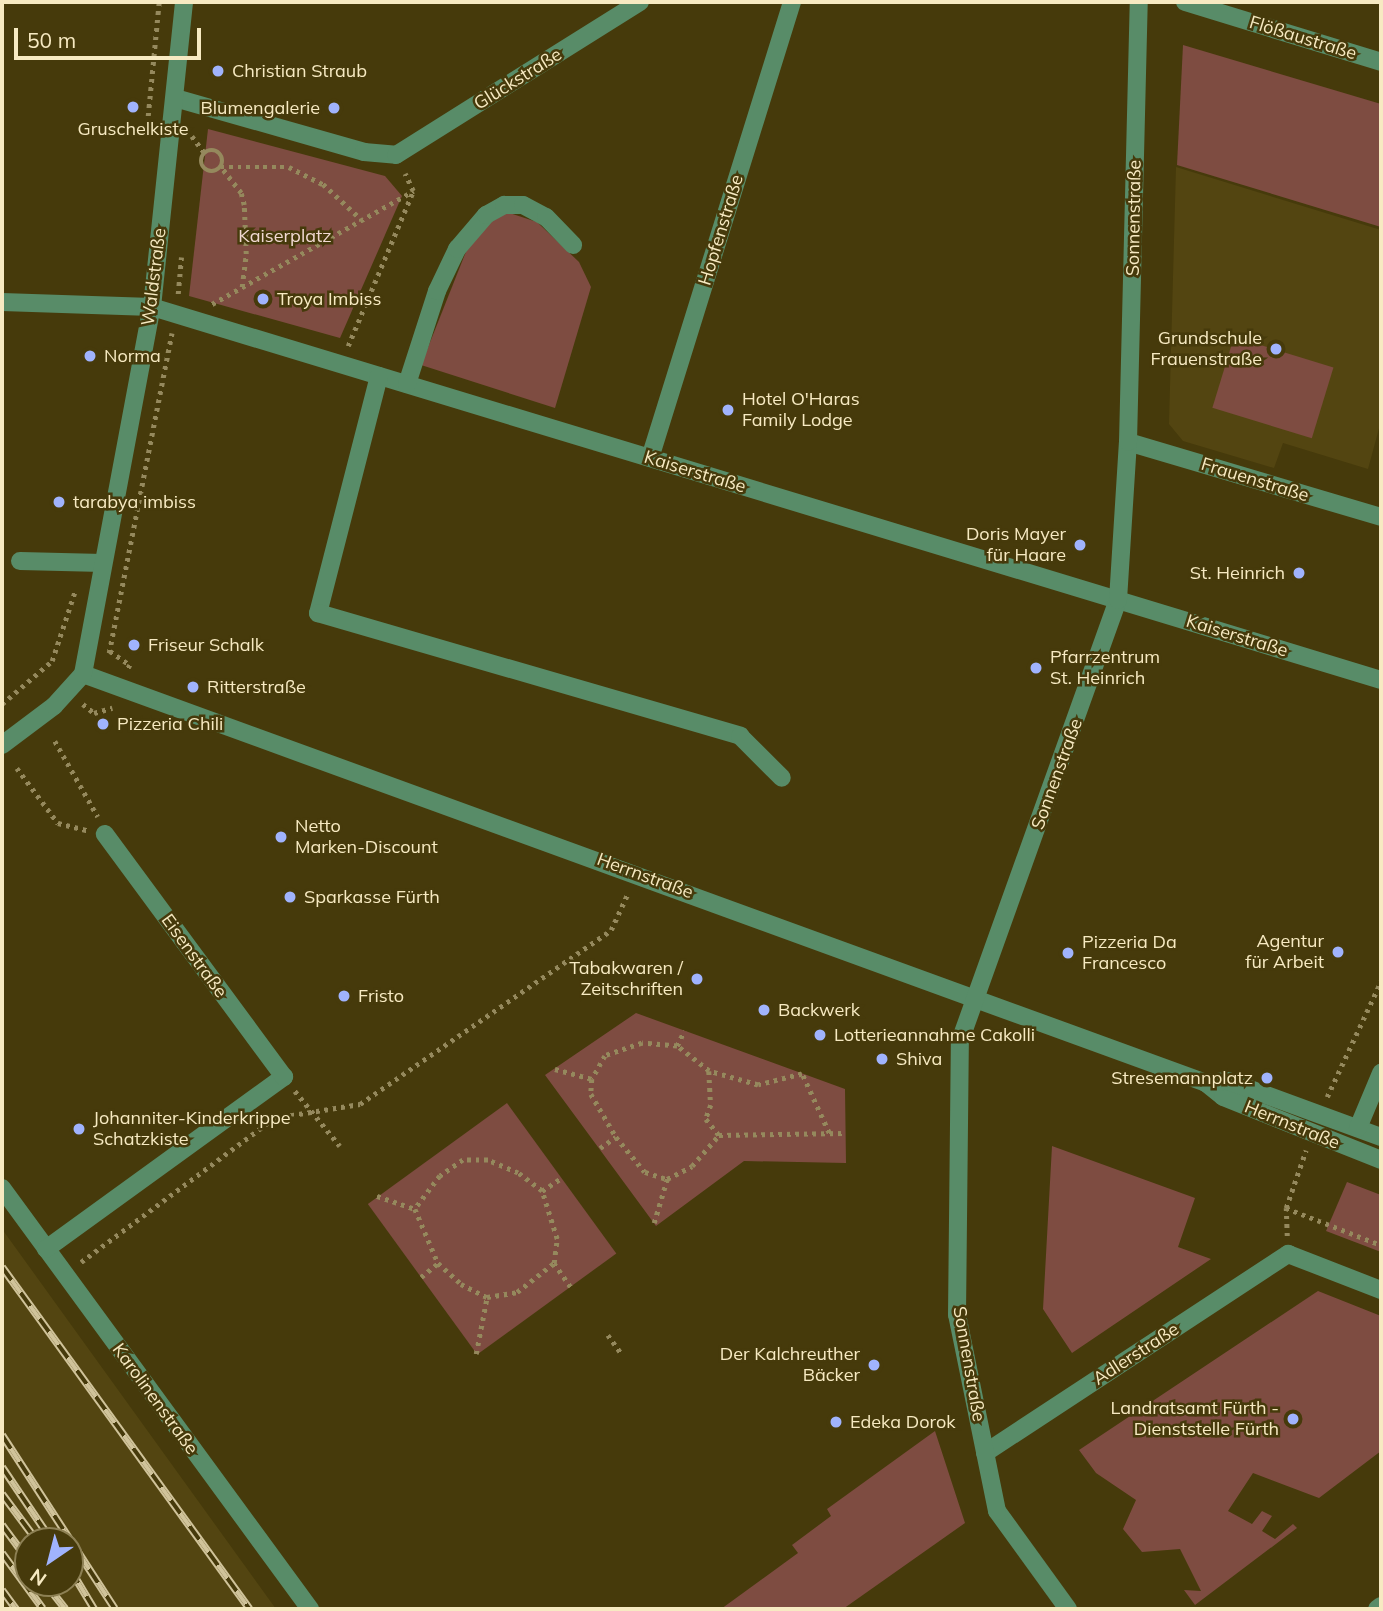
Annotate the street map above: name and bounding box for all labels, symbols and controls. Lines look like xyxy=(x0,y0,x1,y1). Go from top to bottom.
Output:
street label: Flößaustraße xyxy=(1247,11,1359,65)
scale bar xyxy=(18,14,205,58)
text: 50 m xyxy=(27,27,76,53)
street label: Glückstraße xyxy=(470,43,566,115)
place label: Christian Straub xyxy=(232,60,367,82)
marker: Christian Straub xyxy=(210,63,226,79)
place label: Blumengalerie xyxy=(201,97,320,119)
marker: Gruschelkiste xyxy=(125,99,141,115)
marker: Blumengalerie xyxy=(326,100,342,116)
place label: Gruschelkiste xyxy=(78,118,188,140)
street label: Sonnenstraße xyxy=(1122,160,1146,276)
street label: Hopfenstraße xyxy=(694,172,748,288)
park label: Kaiserplatz xyxy=(238,225,332,247)
street label: Waldstraße xyxy=(137,227,171,327)
place label: Troya Imbiss xyxy=(277,288,381,310)
marker: Troya Imbiss xyxy=(255,291,271,307)
place label: Grundschule Frauenstraße xyxy=(1151,328,1262,370)
marker: Grundschule Frauenstraße xyxy=(1268,341,1284,357)
place label: Norma xyxy=(104,345,161,367)
marker: Norma xyxy=(82,348,98,364)
place label: Hotel O'Haras Family Lodge xyxy=(742,389,860,432)
marker: Hotel O'Haras Family Lodge xyxy=(720,402,736,418)
street label: Kaiserstraße xyxy=(642,446,748,498)
street label: Frauenstraße xyxy=(1199,453,1311,507)
place label: tarabya imbiss xyxy=(73,491,196,513)
marker: tarabya imbiss xyxy=(51,494,67,510)
place label: Doris Mayer für Haare xyxy=(966,524,1066,566)
marker: Doris Mayer für Haare xyxy=(1072,537,1088,553)
place label: St. Heinrich xyxy=(1190,562,1285,584)
marker: St. Heinrich xyxy=(1291,565,1307,581)
street label: Kaiserstraße xyxy=(1184,610,1290,662)
place label: Friseur Schalk xyxy=(148,634,264,656)
marker: Friseur Schalk xyxy=(126,637,142,653)
place label: Pfarrzentrum St. Heinrich xyxy=(1050,647,1160,690)
marker: Pfarrzentrum St. Heinrich xyxy=(1028,660,1044,676)
place label: Ritterstraße xyxy=(207,676,306,698)
marker: Ritterstraße xyxy=(185,679,201,695)
place label: Pizzeria Chili xyxy=(117,713,223,735)
marker: Pizzeria Chili xyxy=(95,716,111,732)
street label: Sonnenstraße xyxy=(1027,716,1087,832)
place label: Netto Marken-Discount xyxy=(295,816,438,858)
marker: Netto Marken-Discount xyxy=(273,829,289,845)
street label: Herrnstraße xyxy=(594,849,696,903)
place label: Sparkasse Fürth xyxy=(304,886,440,908)
marker: Sparkasse Fürth xyxy=(282,889,298,905)
street label: Eisenstraße xyxy=(157,910,231,1002)
place label: Agentur für Arbeit xyxy=(1245,931,1324,974)
place label: Pizzeria Da Francesco xyxy=(1082,932,1177,974)
marker: Agentur für Arbeit xyxy=(1330,944,1346,960)
marker: Pizzeria Da Francesco xyxy=(1060,945,1076,961)
place label: Tabakwaren / Zeitschriften xyxy=(569,958,683,1000)
marker: Tabakwaren / Zeitschriften xyxy=(689,971,705,987)
place label: Fristo xyxy=(358,985,404,1007)
marker: Fristo xyxy=(336,988,352,1004)
place label: Backwerk xyxy=(778,999,860,1021)
marker: Backwerk xyxy=(756,1002,772,1018)
place label: Lotterieannahme Cakolli xyxy=(834,1024,1035,1046)
marker: Lotterieannahme Cakolli xyxy=(812,1027,828,1043)
place label: Shiva xyxy=(896,1048,942,1070)
marker: Shiva xyxy=(874,1051,890,1067)
place label: Stresemannplatz xyxy=(1111,1067,1253,1089)
marker: Stresemannplatz xyxy=(1259,1070,1275,1086)
street label: Herrnstraße xyxy=(1241,1096,1343,1154)
place label: Johanniter-Kinderkrippe Schatzkiste xyxy=(93,1108,291,1150)
marker: Johanniter-Kinderkrippe Schatzkiste xyxy=(71,1121,87,1137)
street label: Sonnenstraße xyxy=(948,1305,990,1423)
street label: Adlerstraße xyxy=(1089,1318,1183,1390)
street label: Karolinenstraße xyxy=(107,1339,203,1459)
place label: Der Kalchreuther Bäcker xyxy=(720,1344,860,1386)
marker: Der Kalchreuther Bäcker xyxy=(866,1357,882,1373)
place label: Landratsamt Fürth - Dienststelle Fürth xyxy=(1110,1398,1279,1440)
place label: Edeka Dorok xyxy=(850,1411,955,1433)
marker: Landratsamt Fürth - Dienststelle Fürth xyxy=(1285,1411,1301,1427)
marker: Edeka Dorok xyxy=(828,1414,844,1430)
north arrow xyxy=(14,1527,84,1597)
text: N xyxy=(25,1564,51,1592)

